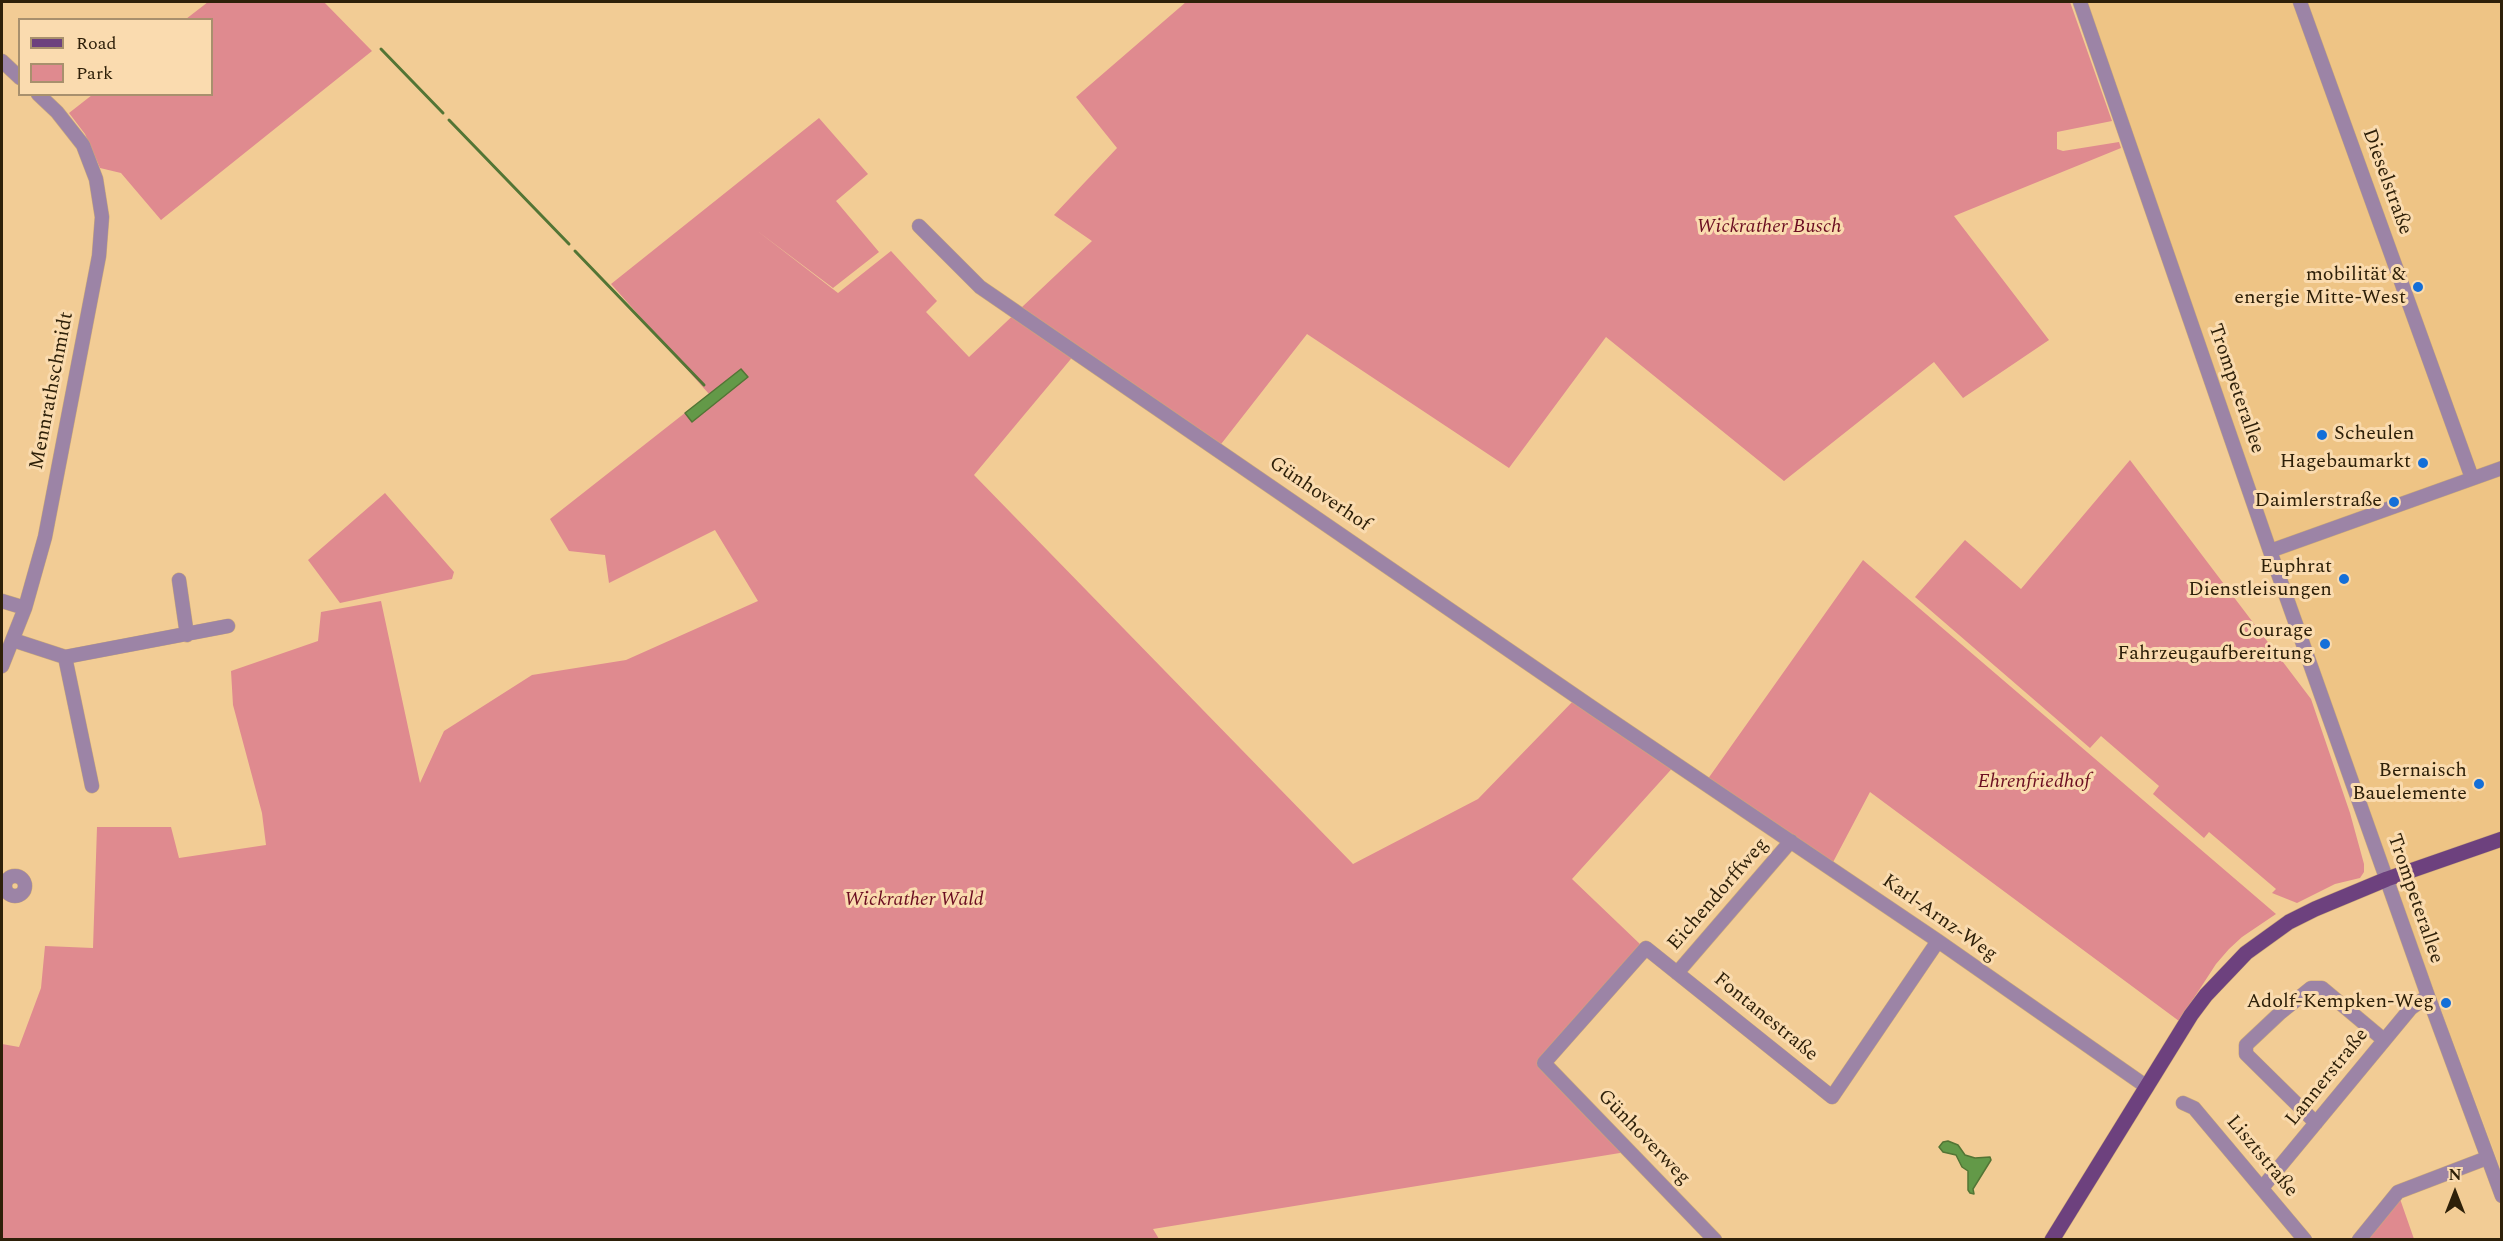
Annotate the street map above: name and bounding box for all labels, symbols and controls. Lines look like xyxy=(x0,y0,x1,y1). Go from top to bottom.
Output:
legend xyxy=(18,18,213,96)
text: Road xyxy=(76,30,117,57)
text: Park xyxy=(76,60,113,87)
street label: Dieselstraße xyxy=(2356,126,2416,238)
park label: Wickrather Busch xyxy=(1696,216,1842,240)
place label: mobilität & energie Mitte-West xyxy=(2234,264,2406,311)
marker: mobilität & energie Mitte-West xyxy=(2411,280,2425,294)
street label: Mennrathschmidt xyxy=(26,310,80,472)
street label: Trompeterallee xyxy=(2202,321,2268,457)
place label: Scheulen xyxy=(2334,423,2414,447)
marker: Scheulen xyxy=(2315,428,2329,442)
place label: Hagebaumarkt xyxy=(2280,451,2411,475)
street label: Günhoverhof xyxy=(1264,452,1374,538)
marker: Hagebaumarkt xyxy=(2416,456,2430,470)
place label: Daimlerstraße xyxy=(2254,490,2382,514)
marker: Daimlerstraße xyxy=(2387,495,2401,509)
place label: Euphrat Dienstleisungen xyxy=(2188,556,2332,603)
marker: Euphrat Dienstleisungen xyxy=(2337,572,2351,586)
place label: Courage Fahrzeugaufbereitung xyxy=(2117,620,2313,667)
marker: Courage Fahrzeugaufbereitung xyxy=(2318,637,2332,651)
place label: Bernaisch Bauelemente xyxy=(2352,760,2467,807)
park label: Ehrenfriedhof xyxy=(1977,771,2091,795)
marker: Bernaisch Bauelemente xyxy=(2472,777,2486,791)
street label: Trompeterallee xyxy=(2381,831,2447,967)
street label: Eichendorffweg xyxy=(1664,834,1774,956)
street label: Karl-Arnz-Weg xyxy=(1877,870,2001,968)
park label: Wickrather Wald xyxy=(844,889,984,913)
street label: Fontanestraße xyxy=(1708,968,1822,1068)
place label: Adolf-Kempken-Weg xyxy=(2246,991,2434,1015)
marker: Adolf-Kempken-Weg xyxy=(2439,996,2453,1010)
street label: Lannerstraße xyxy=(2281,1024,2375,1132)
street label: Günhoverweg xyxy=(1591,1085,1695,1191)
street label: Lisztstraße xyxy=(2220,1111,2302,1203)
north arrow xyxy=(2425,1163,2485,1223)
text: N xyxy=(2448,1163,2462,1187)

